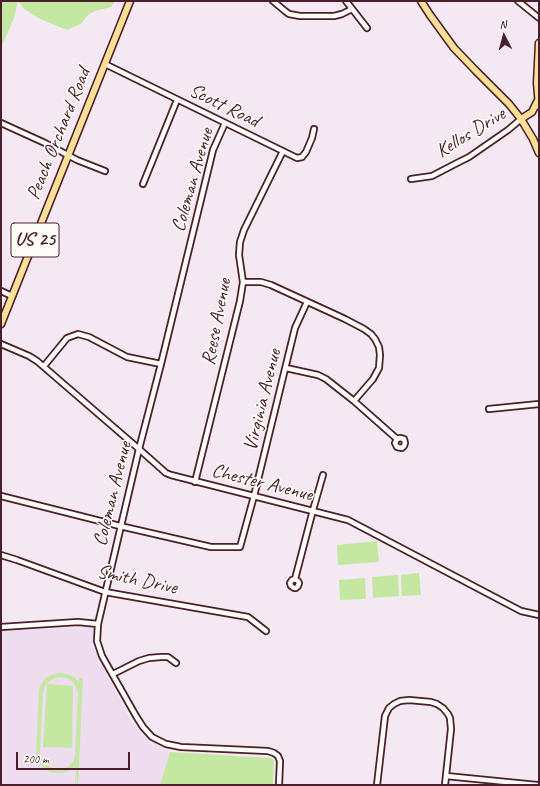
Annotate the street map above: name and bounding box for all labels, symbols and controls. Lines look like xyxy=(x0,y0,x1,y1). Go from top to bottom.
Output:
north arrow xyxy=(484,16,524,56)
text: N xyxy=(499,17,507,31)
street label: Peach Orchard Road xyxy=(22,65,96,203)
street label: Scott Road xyxy=(185,79,263,133)
street label: Kellos Drive xyxy=(432,102,510,164)
street label: Coleman Avenue xyxy=(167,125,219,235)
road number: US 25 xyxy=(11,223,59,257)
street label: Reese Avenue xyxy=(197,277,237,367)
street label: Virginia Avenue xyxy=(239,347,287,453)
street label: Coleman Avenue xyxy=(88,439,138,549)
street label: Chester Avenue xyxy=(209,459,315,507)
street label: Smith Drive xyxy=(95,560,179,600)
scale bar xyxy=(18,744,132,770)
text: 200 m xyxy=(23,751,49,767)

